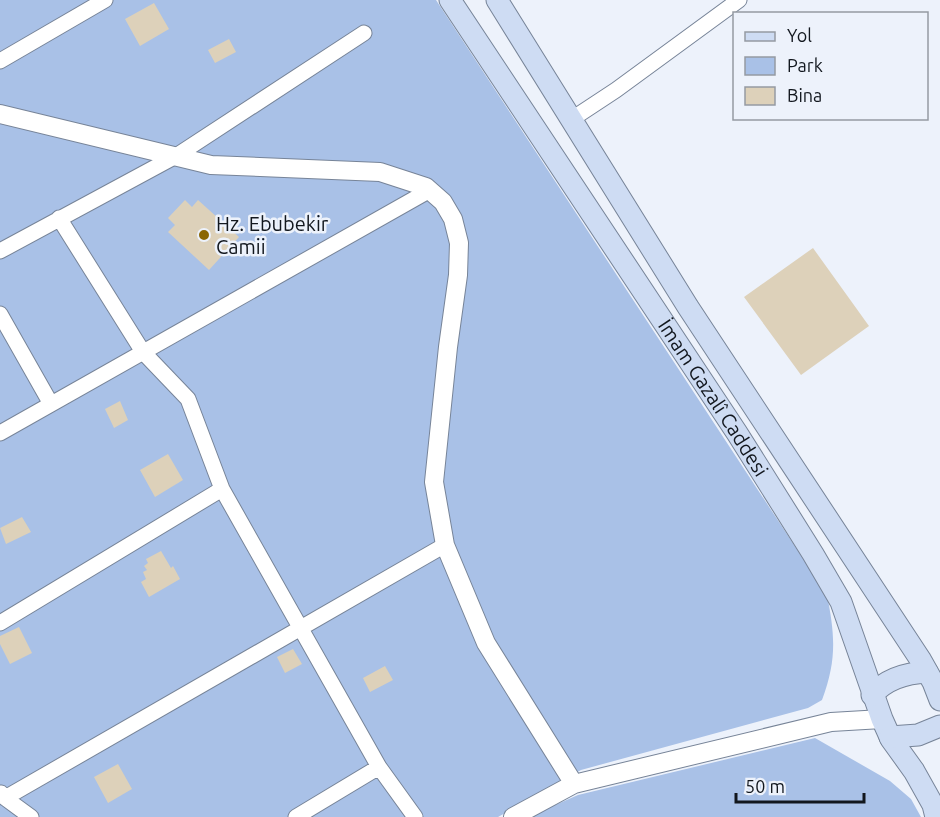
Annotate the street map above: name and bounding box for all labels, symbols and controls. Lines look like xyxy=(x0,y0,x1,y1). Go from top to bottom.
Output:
legend xyxy=(733,12,928,120)
text: Yol xyxy=(787,25,812,45)
text: Park xyxy=(787,55,823,75)
text: Bina xyxy=(787,85,822,105)
place label: Hz. Ebubekir Camii xyxy=(216,212,329,258)
marker: Hz. Ebubekir Camii xyxy=(197,228,211,242)
street label: İmam Gazalî Caddesi xyxy=(654,315,773,480)
scale bar xyxy=(736,766,864,804)
text: 50 m xyxy=(745,776,785,796)

